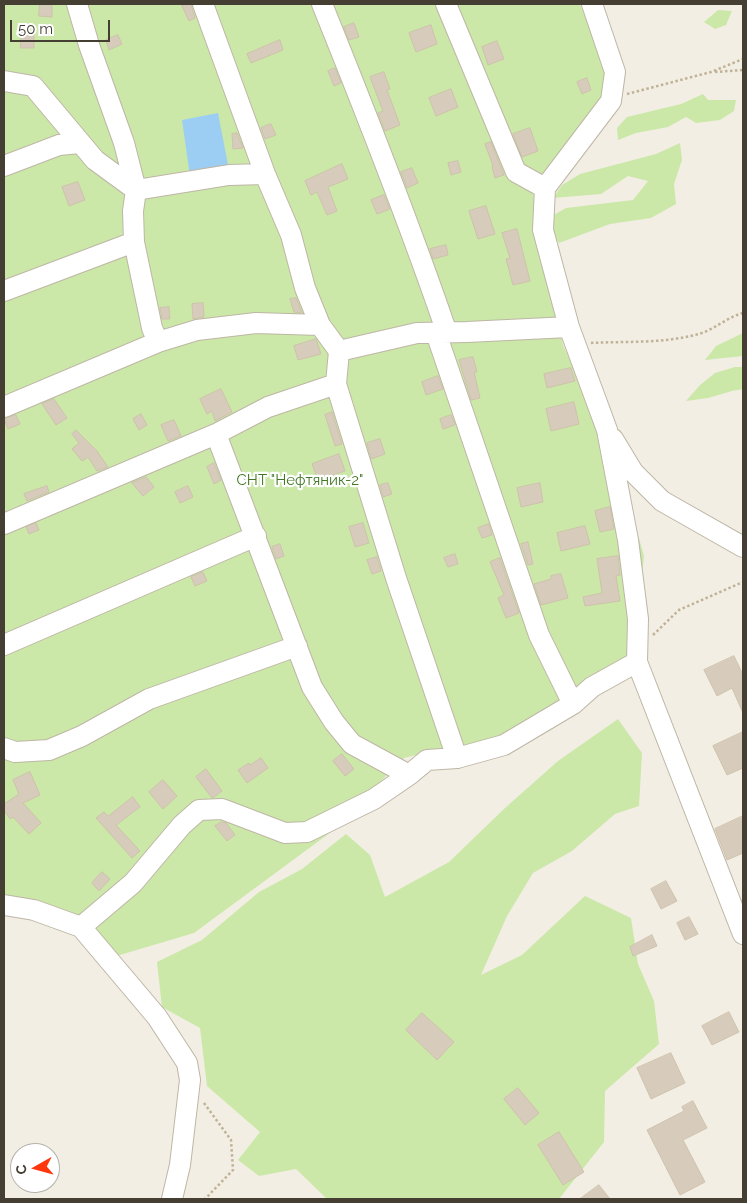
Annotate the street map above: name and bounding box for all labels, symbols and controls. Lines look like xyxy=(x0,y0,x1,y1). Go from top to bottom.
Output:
scale bar xyxy=(12,10,112,42)
text: 50 m xyxy=(18,20,53,38)
park label: СНТ "Нефтяник-2" xyxy=(237,471,363,489)
north arrow xyxy=(10,1143,60,1193)
text: С xyxy=(13,1164,30,1175)

